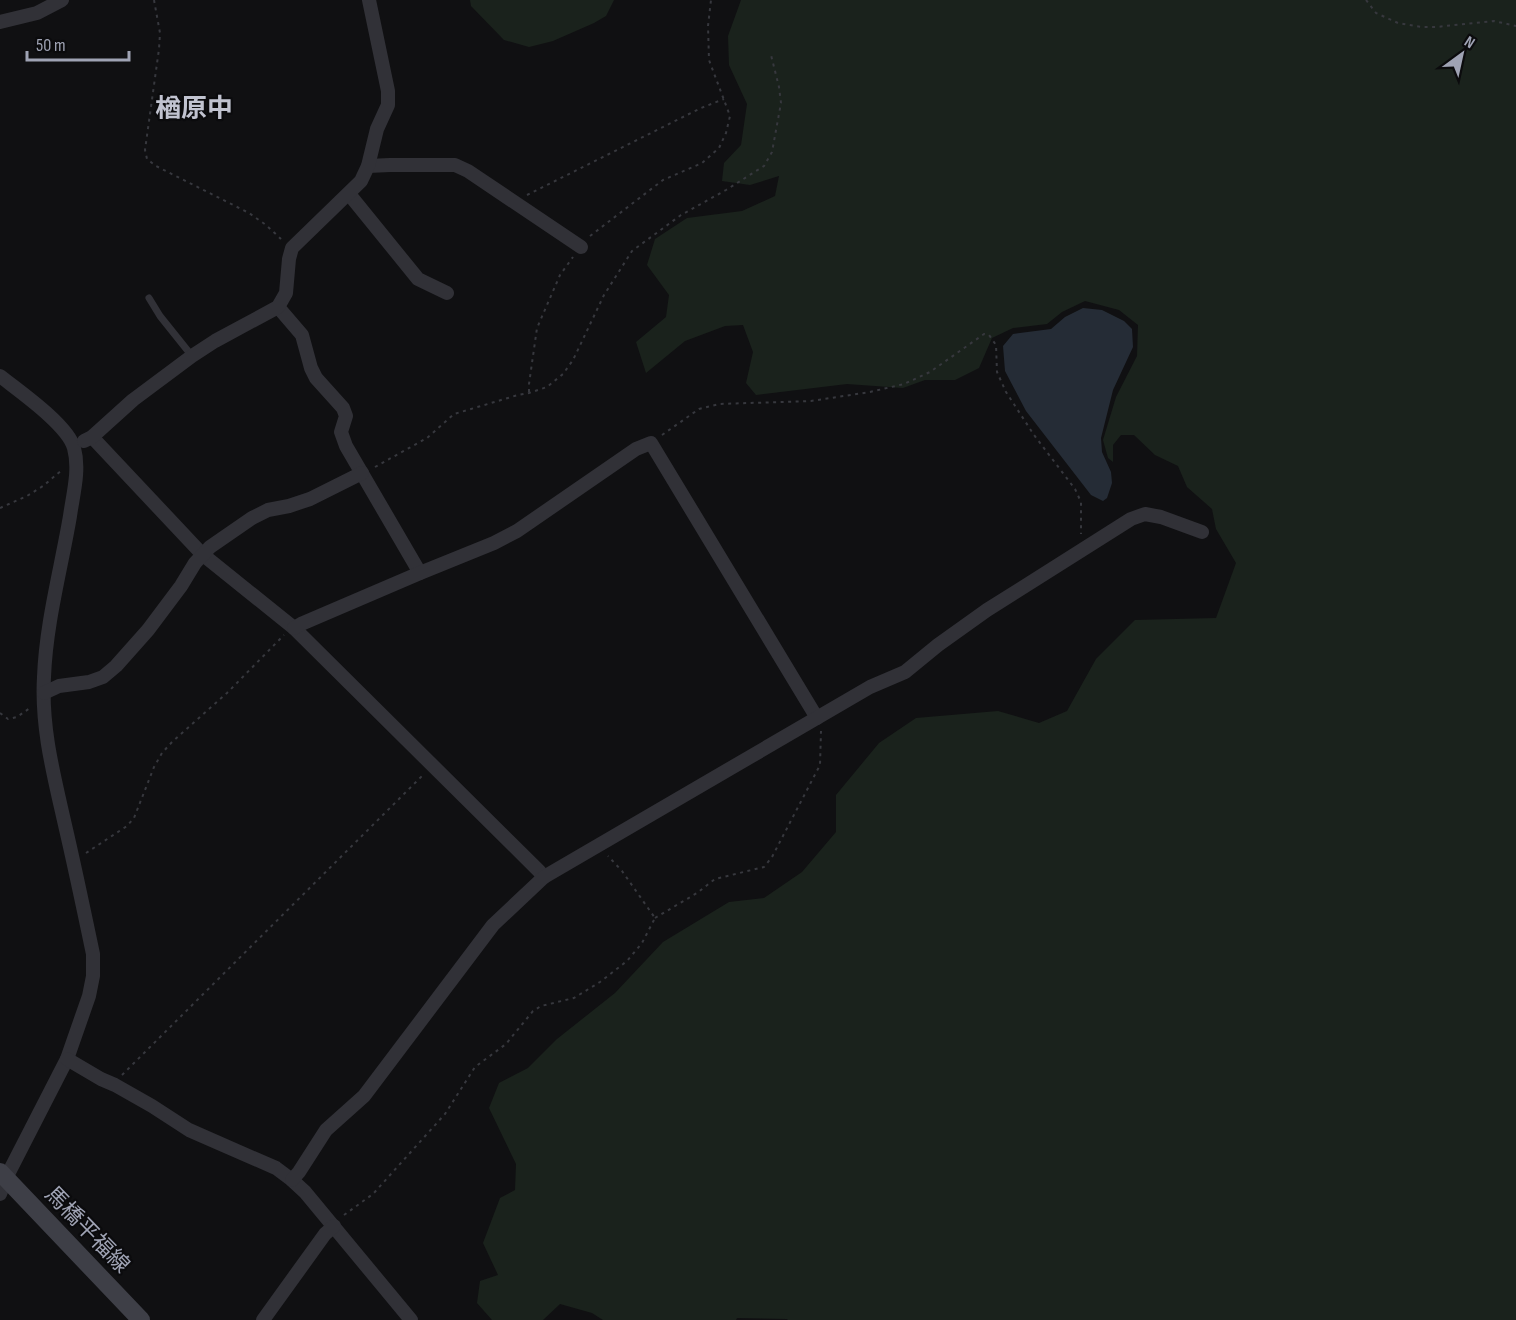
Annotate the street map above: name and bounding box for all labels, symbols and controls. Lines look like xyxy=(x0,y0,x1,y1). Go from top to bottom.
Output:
scale bar xyxy=(27,24,129,62)
north arrow xyxy=(1432,24,1492,84)
text: N xyxy=(1461,32,1478,53)
text: 50 m xyxy=(36,35,66,56)
district label: 楢原中 xyxy=(155,94,233,125)
street label: 馬橋平福線 xyxy=(39,1181,135,1279)

